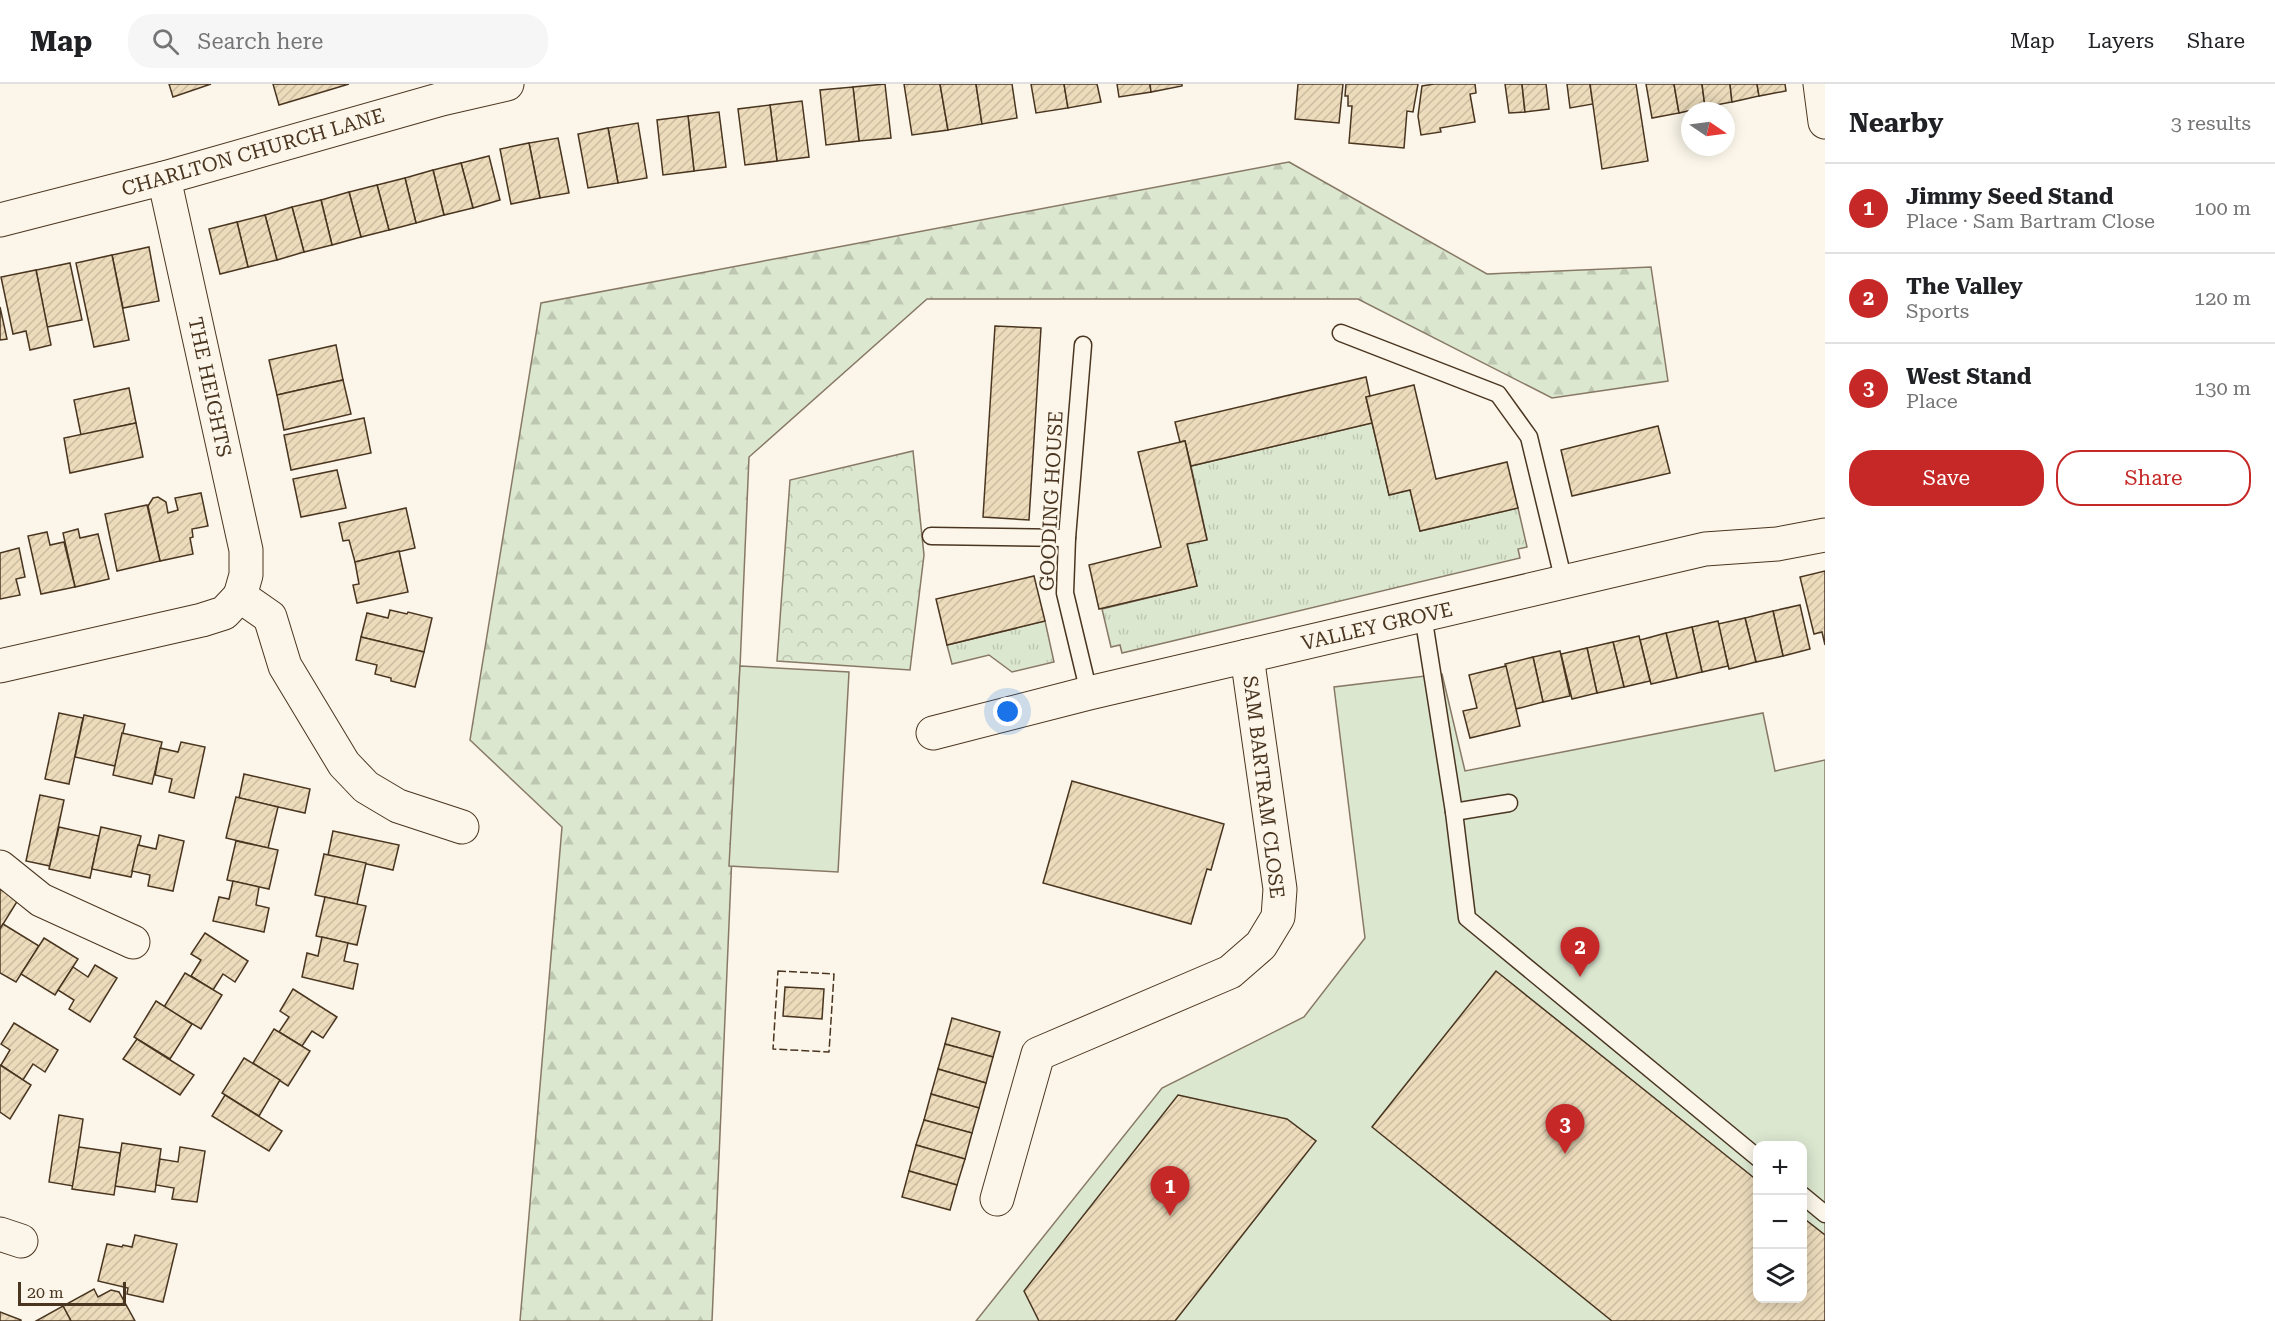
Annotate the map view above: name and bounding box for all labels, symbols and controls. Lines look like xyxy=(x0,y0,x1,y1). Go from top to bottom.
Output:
search box xyxy=(128,14,548,68)
text: Map xyxy=(30,25,92,58)
icon: search xyxy=(149,25,182,58)
text: Search here xyxy=(197,29,323,54)
text: Map xyxy=(2010,29,2055,53)
text: Layers xyxy=(2088,29,2154,53)
text: Share xyxy=(2187,29,2245,53)
north arrow xyxy=(1681,102,1735,156)
street label: CHARLTON CHURCH LANE xyxy=(119,103,387,201)
text: Nearby xyxy=(1849,108,1943,138)
text: 3 results xyxy=(2171,111,2251,135)
text: Jimmy Seed Stand xyxy=(1906,184,2113,209)
text: 1 xyxy=(1863,196,1874,220)
text: 100 m xyxy=(2194,196,2251,220)
text: Place · Sam Bartram Close xyxy=(1906,209,2155,233)
text: The Valley xyxy=(1906,274,2023,299)
text: 2 xyxy=(1863,286,1874,310)
text: 120 m xyxy=(2194,286,2251,310)
text: Sports xyxy=(1906,299,1969,323)
street label: THE HEIGHTS xyxy=(183,315,237,459)
text: West Stand xyxy=(1906,364,2032,389)
text: 3 xyxy=(1863,376,1874,400)
text: 130 m xyxy=(2194,376,2251,400)
text: Place xyxy=(1906,389,1958,413)
street label: GOODING HOUSE xyxy=(1034,410,1068,592)
button: Save xyxy=(1849,450,2044,506)
button: Share xyxy=(2056,450,2251,506)
street label: VALLEY GROVE xyxy=(1299,597,1455,655)
street label: SAM BARTRAM CLOSE xyxy=(1238,674,1290,900)
your location xyxy=(993,697,1022,726)
pin: 2 xyxy=(1560,928,1600,977)
pin: 3 xyxy=(1546,1104,1584,1154)
map controls xyxy=(1753,1141,1807,1303)
button: + xyxy=(1753,1141,1807,1195)
pin: 1 xyxy=(1150,1166,1190,1216)
button: − xyxy=(1753,1195,1807,1249)
button: layers xyxy=(1753,1249,1807,1303)
scale bar xyxy=(18,1279,126,1306)
text: 20 m xyxy=(27,1283,64,1302)

